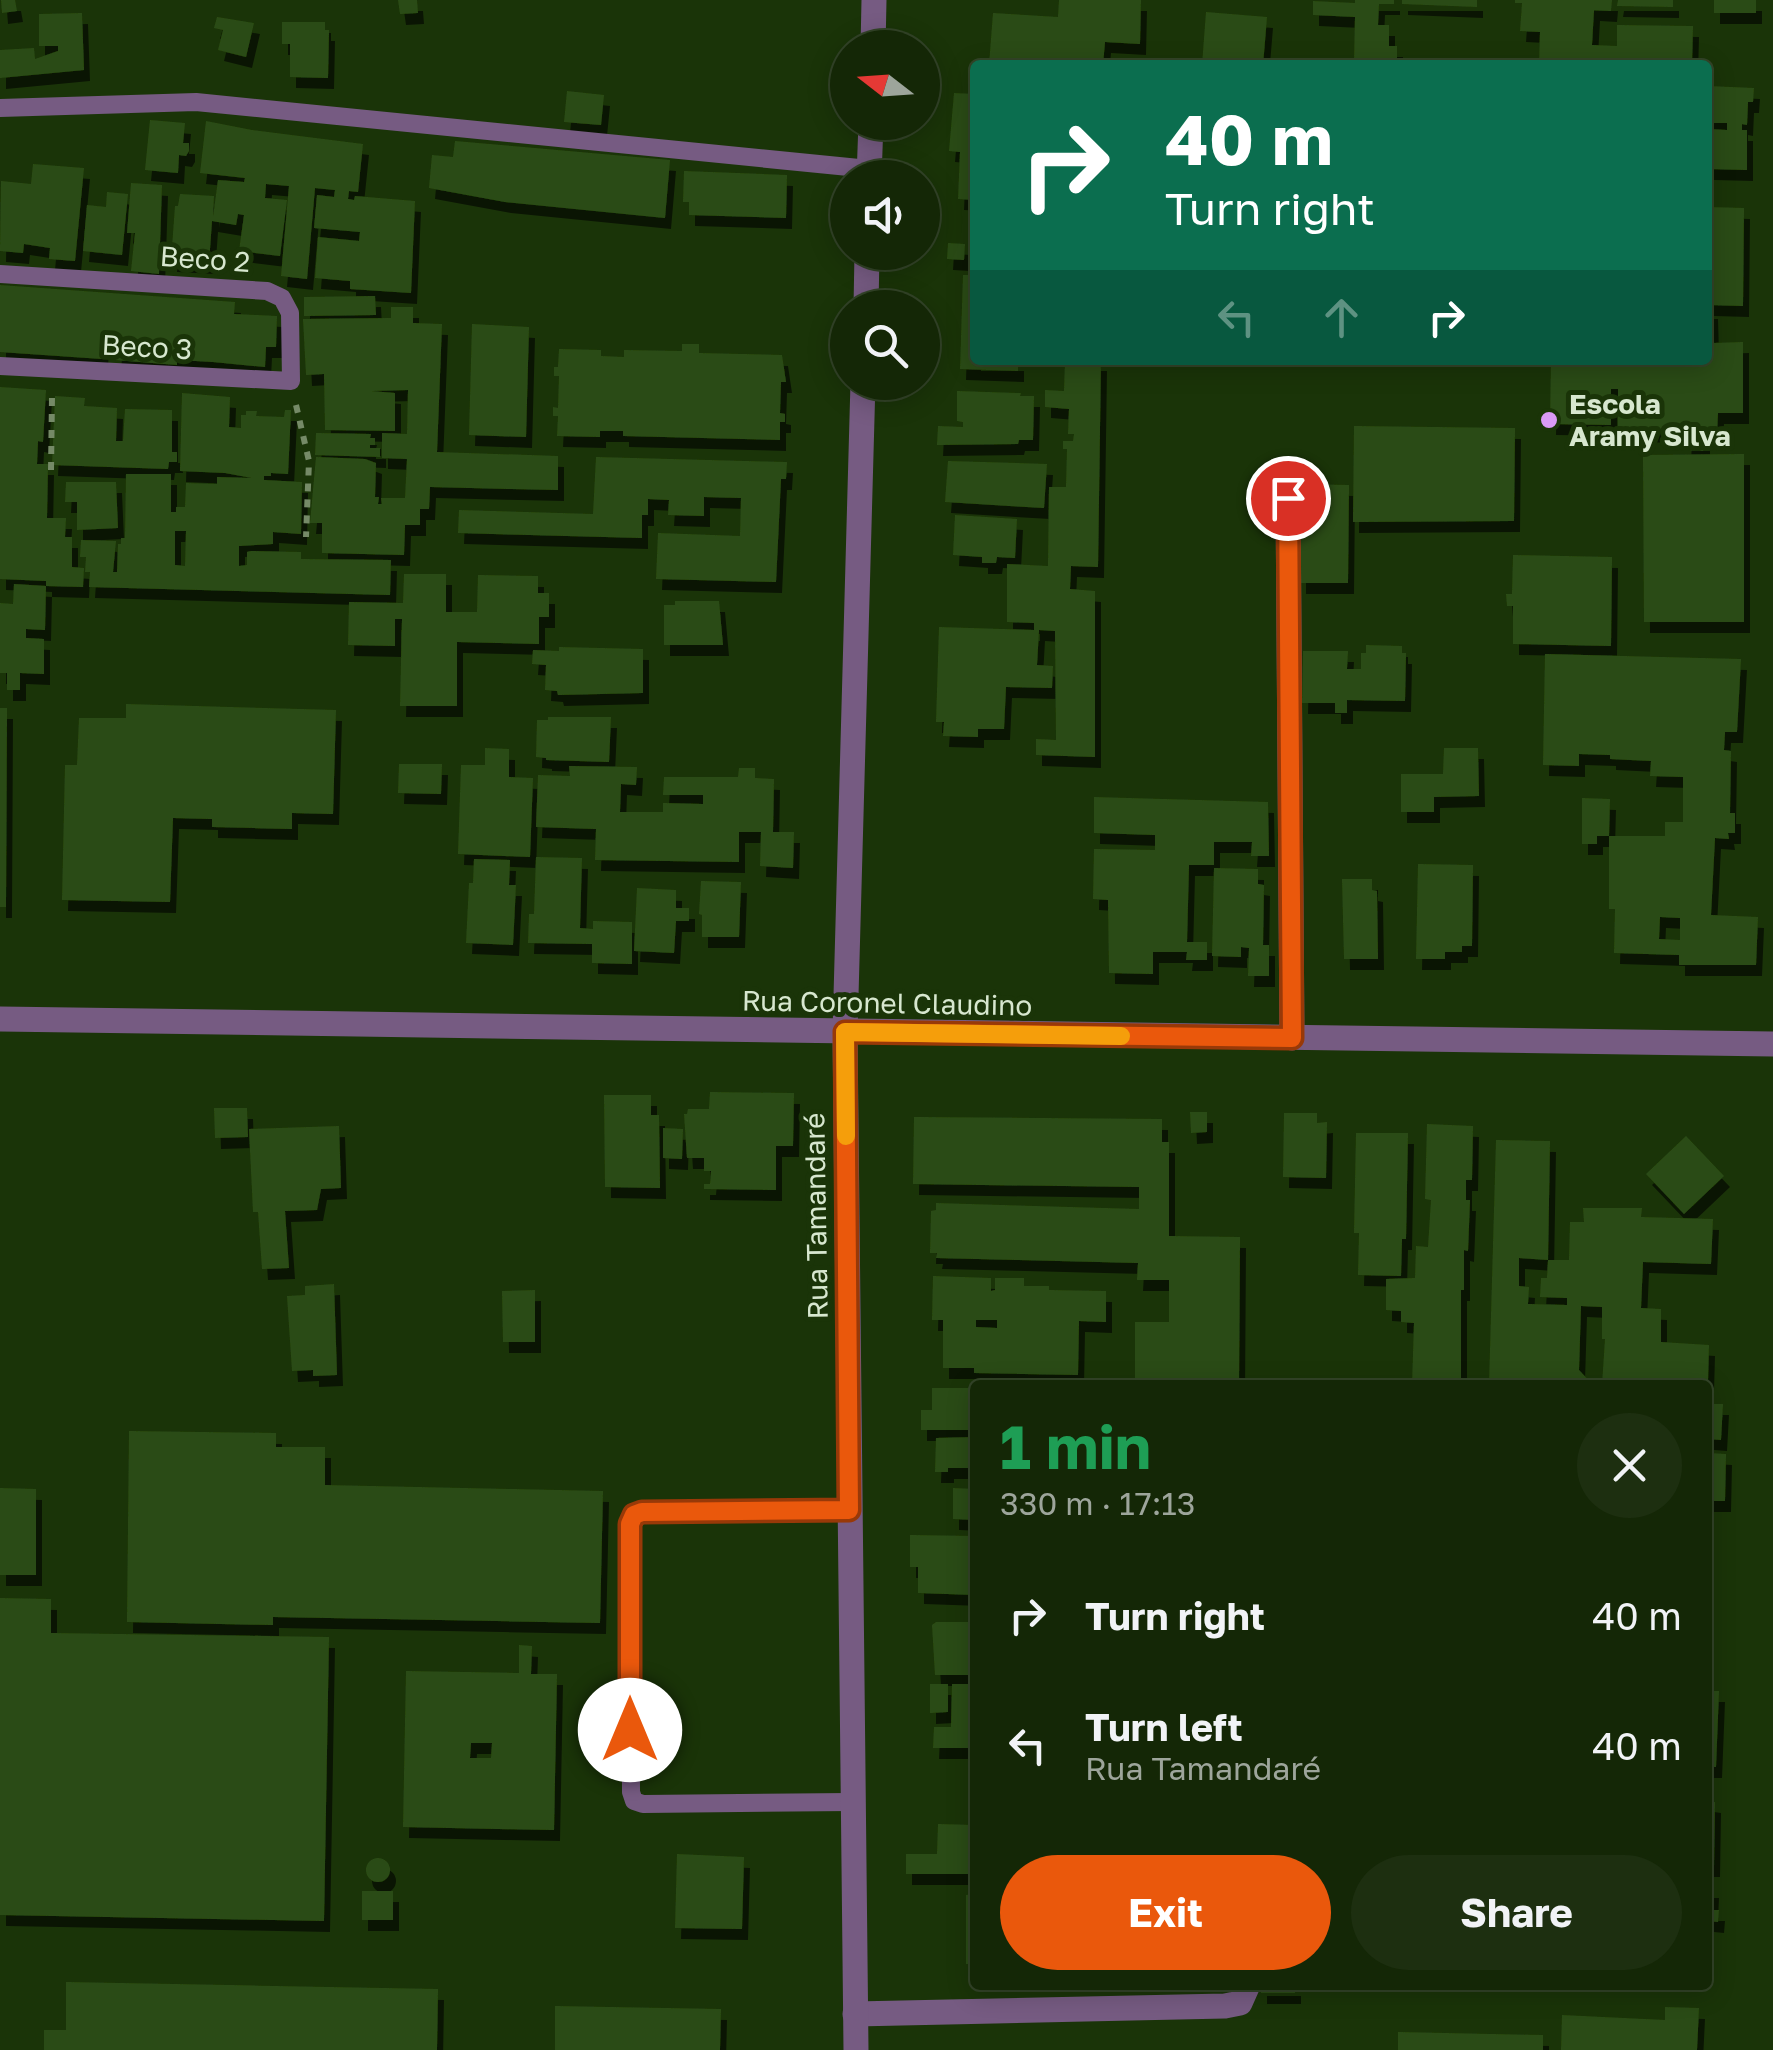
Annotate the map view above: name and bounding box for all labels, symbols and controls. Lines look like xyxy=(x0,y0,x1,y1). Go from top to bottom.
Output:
north arrow xyxy=(830,30,940,140)
map controls xyxy=(830,30,940,400)
text: 40 m xyxy=(1165,96,1333,180)
icon: right xyxy=(1000,100,1130,230)
button: sound xyxy=(830,160,940,270)
text: Turn right xyxy=(1165,181,1375,235)
street label: Beco 2 xyxy=(159,239,251,278)
button: search xyxy=(830,290,940,400)
icon: left xyxy=(1209,290,1264,345)
icon: ahead xyxy=(1314,290,1369,345)
icon: right xyxy=(1419,290,1474,345)
street label: Beco 3 xyxy=(101,328,193,365)
place label: Escola Aramy Silva xyxy=(1569,387,1731,452)
marker: Escola Aramy Silva xyxy=(1538,409,1560,431)
pin xyxy=(1246,456,1331,541)
icon: arrive xyxy=(1261,471,1316,526)
street label: Rua Coronel Claudino xyxy=(742,983,1033,1022)
street label: Rua Tamandaré xyxy=(797,1112,834,1320)
text: 1 min xyxy=(1000,1410,1151,1482)
button: close xyxy=(1577,1413,1682,1518)
text: 330 m · 17:13 xyxy=(1000,1484,1196,1522)
icon: right xyxy=(1000,1588,1055,1643)
text: Turn right xyxy=(1085,1593,1265,1638)
text: 40 m xyxy=(1592,1593,1682,1638)
position arrow xyxy=(578,1678,682,1782)
text: Turn left xyxy=(1085,1704,1243,1749)
icon: left xyxy=(1000,1718,1055,1773)
text: 40 m xyxy=(1592,1723,1682,1768)
text: Rua Tamandaré xyxy=(1085,1749,1321,1787)
button: Exit xyxy=(1000,1855,1331,1970)
button: Share xyxy=(1351,1855,1682,1970)

